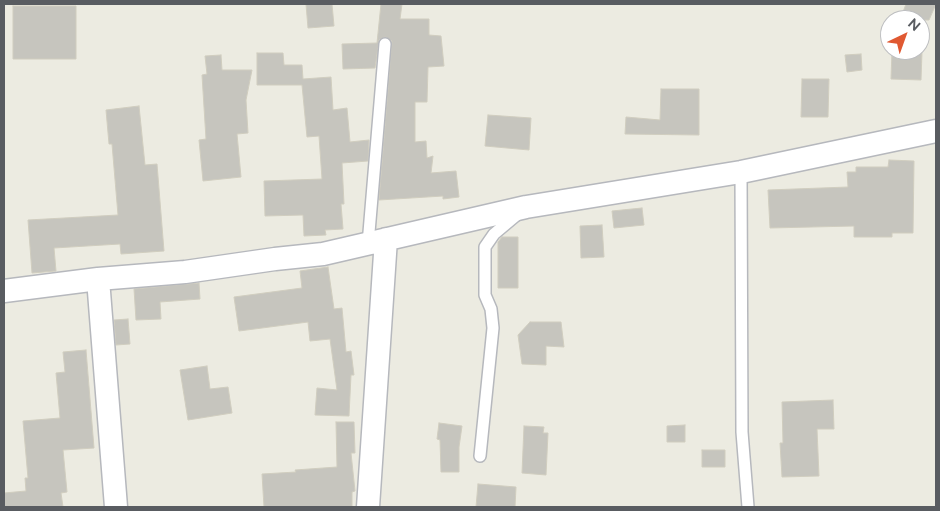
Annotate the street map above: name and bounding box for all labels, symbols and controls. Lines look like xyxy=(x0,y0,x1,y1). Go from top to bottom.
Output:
north arrow xyxy=(880,10,930,60)
text: N xyxy=(905,15,924,34)

